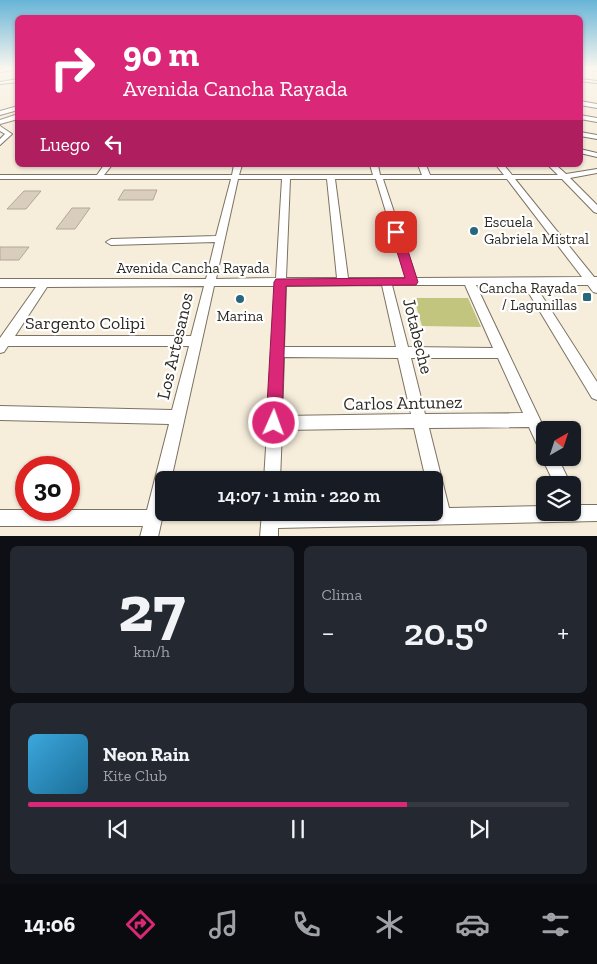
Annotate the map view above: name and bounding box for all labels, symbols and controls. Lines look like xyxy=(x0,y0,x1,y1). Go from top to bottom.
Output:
text: 90 m xyxy=(123,33,199,75)
icon: right xyxy=(40,35,105,100)
text: Avenida Cancha Rayada xyxy=(123,75,348,102)
icon: left xyxy=(100,130,128,158)
text: Luego xyxy=(40,133,90,156)
pin xyxy=(375,211,417,253)
place label: Escuela Gabriela Mistral xyxy=(484,213,589,248)
icon: arrive xyxy=(382,218,410,246)
marker: Escuela Gabriela Mistral xyxy=(468,225,480,237)
street label: Avenida Cancha Rayada xyxy=(116,259,270,277)
place label: Cancha Rayada / Lagunillas xyxy=(479,279,577,314)
street label: Los Artesanos xyxy=(152,290,198,402)
marker: Cancha Rayada / Lagunillas xyxy=(581,291,593,303)
marker: Marina xyxy=(234,293,246,305)
street label: Jotabeche xyxy=(398,296,438,376)
place label: Marina xyxy=(217,307,263,325)
street label: Sargento Colipi xyxy=(25,312,145,334)
street label: Carlos Antunez xyxy=(343,391,463,415)
position arrow xyxy=(247,396,299,448)
north arrow xyxy=(536,421,581,466)
map controls xyxy=(536,421,581,521)
speed limit sign: 30 xyxy=(15,456,80,521)
button: layers xyxy=(536,476,581,521)
text: 14:07 · 1 min · 220 m xyxy=(218,484,380,507)
text: 27 xyxy=(118,570,185,648)
text: Clima xyxy=(322,585,362,604)
text: 20.5° xyxy=(404,609,488,655)
text: − xyxy=(322,616,335,649)
text: + xyxy=(557,616,569,649)
text: km/h xyxy=(133,642,170,661)
text: Neon Rain xyxy=(103,743,190,766)
text: Kite Club xyxy=(103,766,167,785)
icon: previous xyxy=(104,815,132,843)
icon: pause xyxy=(284,815,312,843)
icon: next xyxy=(465,815,493,843)
icon: directions xyxy=(123,907,158,942)
icon: music xyxy=(206,907,241,942)
icon: phone xyxy=(289,907,324,942)
icon: climate xyxy=(372,907,407,942)
icon: car xyxy=(455,907,490,942)
icon: filters xyxy=(538,907,573,942)
text: 14:06 xyxy=(24,911,75,938)

